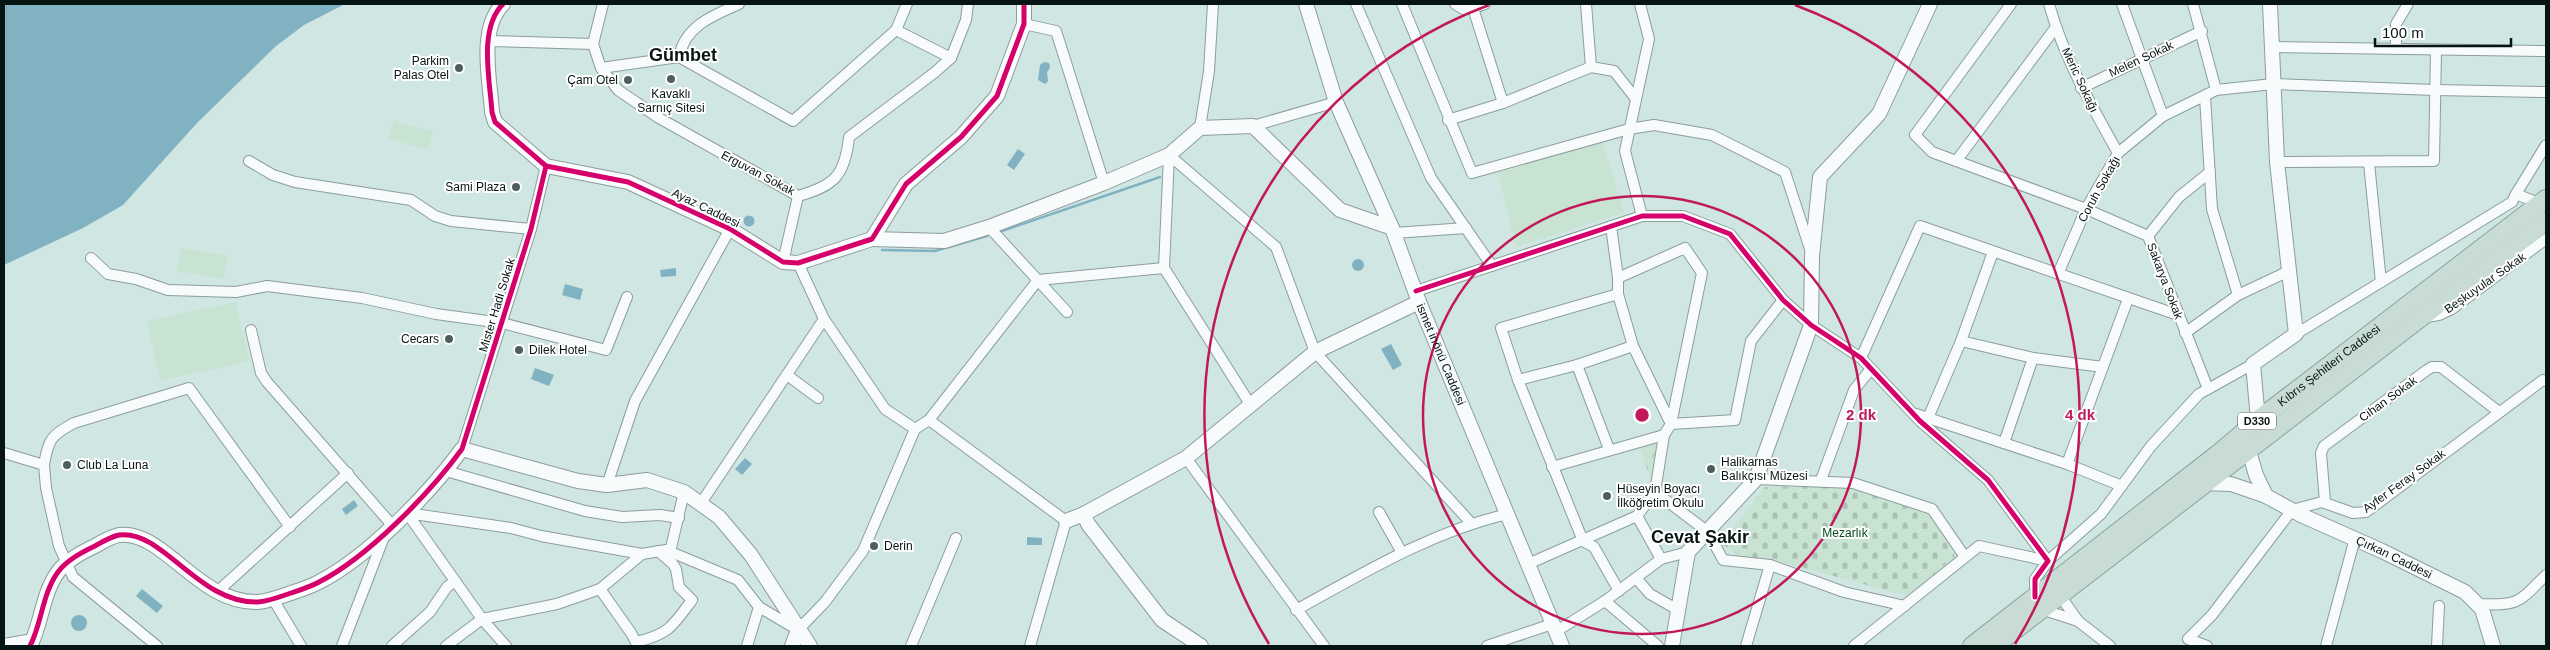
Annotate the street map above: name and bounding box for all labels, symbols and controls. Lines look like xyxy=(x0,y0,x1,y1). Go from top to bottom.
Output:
scale bar xyxy=(2375,15,2511,47)
text: 100 m xyxy=(2382,24,2424,41)
street label: Melen Sokak xyxy=(2107,38,2176,80)
district label: Gümbet xyxy=(649,45,717,65)
street label: Meric Sokağı xyxy=(2059,45,2101,115)
place label: Parkim Palas Otel xyxy=(394,54,449,82)
marker: Parkim Palas Otel xyxy=(453,62,465,74)
place label: Çam Otel xyxy=(567,73,618,87)
marker: Kavaklı Sarnıç Sitesi xyxy=(665,73,677,85)
marker: Çam Otel xyxy=(622,74,634,86)
place label: Kavaklı Sarnıç Sitesi xyxy=(637,87,705,115)
street label: Erguvan Sokak xyxy=(719,148,798,199)
street label: Coruh Sokağı xyxy=(2075,154,2123,224)
place label: Sami Plaza xyxy=(445,180,506,194)
marker: Sami Plaza xyxy=(510,181,522,193)
street label: Ayaz Caddesi xyxy=(670,186,742,230)
street label: Sakarya Sokak xyxy=(2144,241,2186,322)
street label: Beşkuyular Sokak xyxy=(2442,249,2529,316)
street label: Mister Hadi Sokak xyxy=(476,255,518,354)
street label: ismet inönü Caddesi xyxy=(1413,302,1468,407)
street label: Kıbrıs Şehitleri Caddesi xyxy=(2275,322,2383,409)
place label: Cecars xyxy=(401,332,439,346)
marker: Cecars xyxy=(443,333,455,345)
place label: Dilek Hotel xyxy=(529,343,587,357)
marker: Dilek Hotel xyxy=(513,344,525,356)
street label: Cihan Sokak xyxy=(2356,373,2420,425)
centre of rings xyxy=(1633,406,1651,424)
text: 2 dk xyxy=(1846,406,1877,423)
text: 4 dk xyxy=(2065,406,2096,423)
road number: D330 xyxy=(2238,412,2276,430)
street label: Ayfer Feray Sokak xyxy=(2360,446,2449,516)
place label: Halikarnas Balıkçısı Müzesi xyxy=(1721,455,1808,483)
place label: Club La Luna xyxy=(77,458,149,472)
marker: Club La Luna xyxy=(61,459,73,471)
marker: Halikarnas Balıkçısı Müzesi xyxy=(1705,463,1717,475)
place label: Hüseyin Boyacı İlköğretim Okulu xyxy=(1617,482,1704,510)
marker: Hüseyin Boyacı İlköğretim Okulu xyxy=(1601,490,1613,502)
park label: Mezarlık xyxy=(1822,526,1869,540)
district label: Cevat Şakir xyxy=(1651,527,1749,547)
street label: Çırkan Caddesi xyxy=(2354,533,2434,582)
place label: Derin xyxy=(884,539,913,553)
marker: Derin xyxy=(868,540,880,552)

